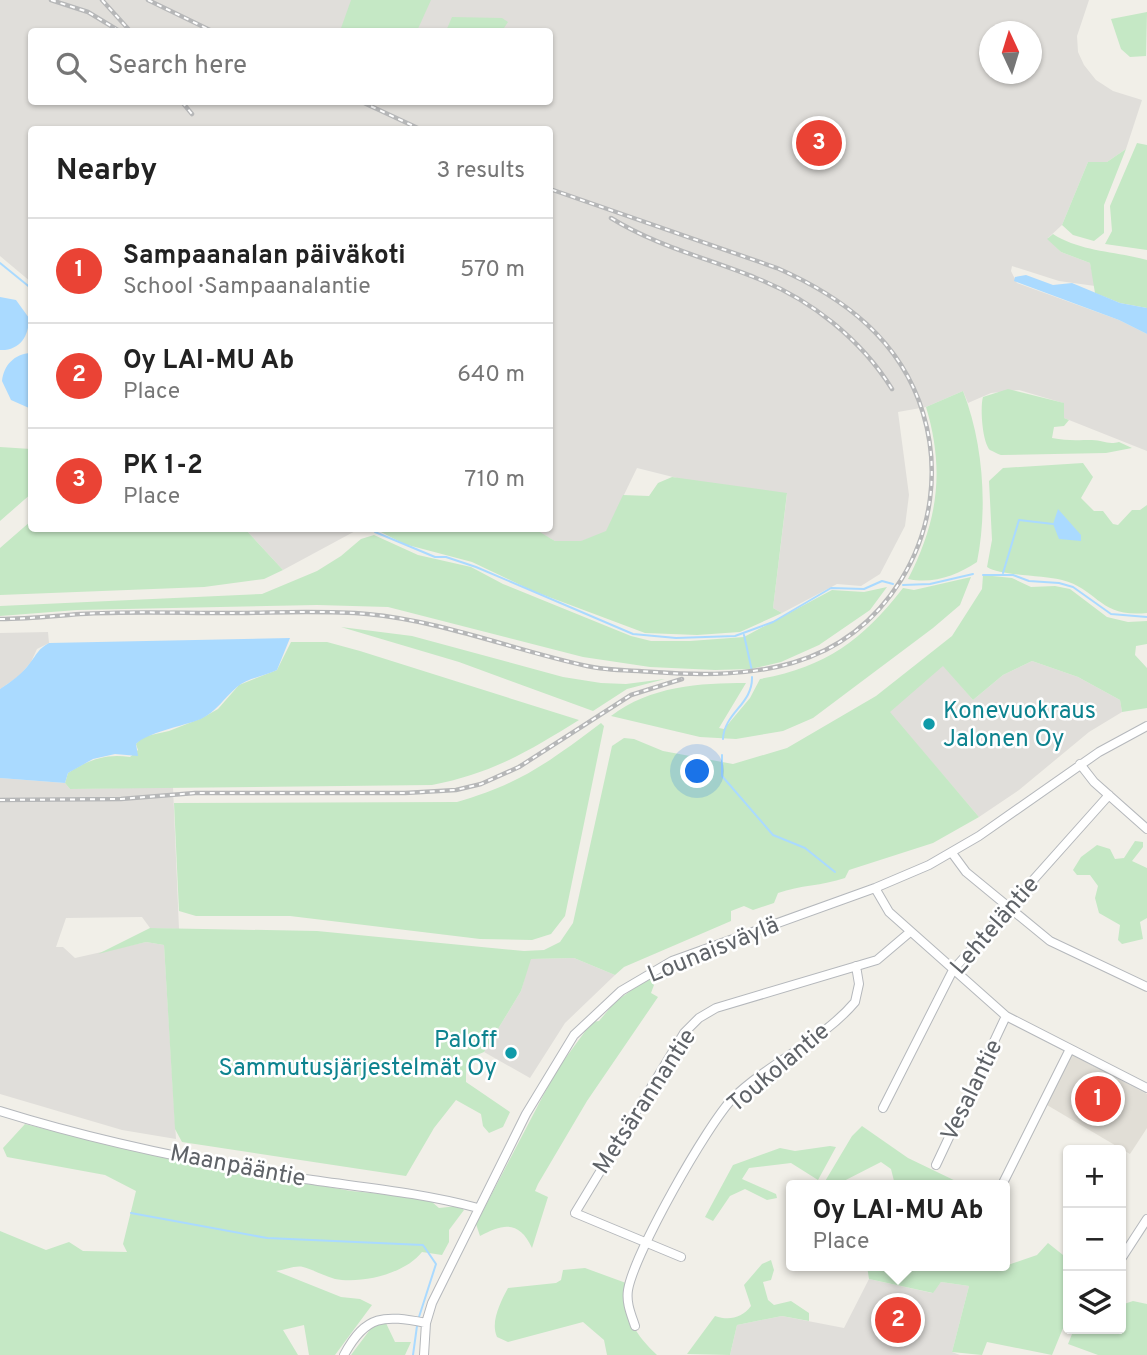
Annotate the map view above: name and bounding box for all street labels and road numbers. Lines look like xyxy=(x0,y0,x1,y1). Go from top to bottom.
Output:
street label: Lehteläntie xyxy=(945,871,1046,982)
street label: Lounaisväylä xyxy=(644,911,784,991)
street label: Toukolantie xyxy=(722,1017,836,1120)
street label: Metsärannantie xyxy=(587,1024,704,1180)
street label: Vesalantie xyxy=(935,1035,1010,1147)
street label: Maanpääntie xyxy=(167,1139,308,1195)

